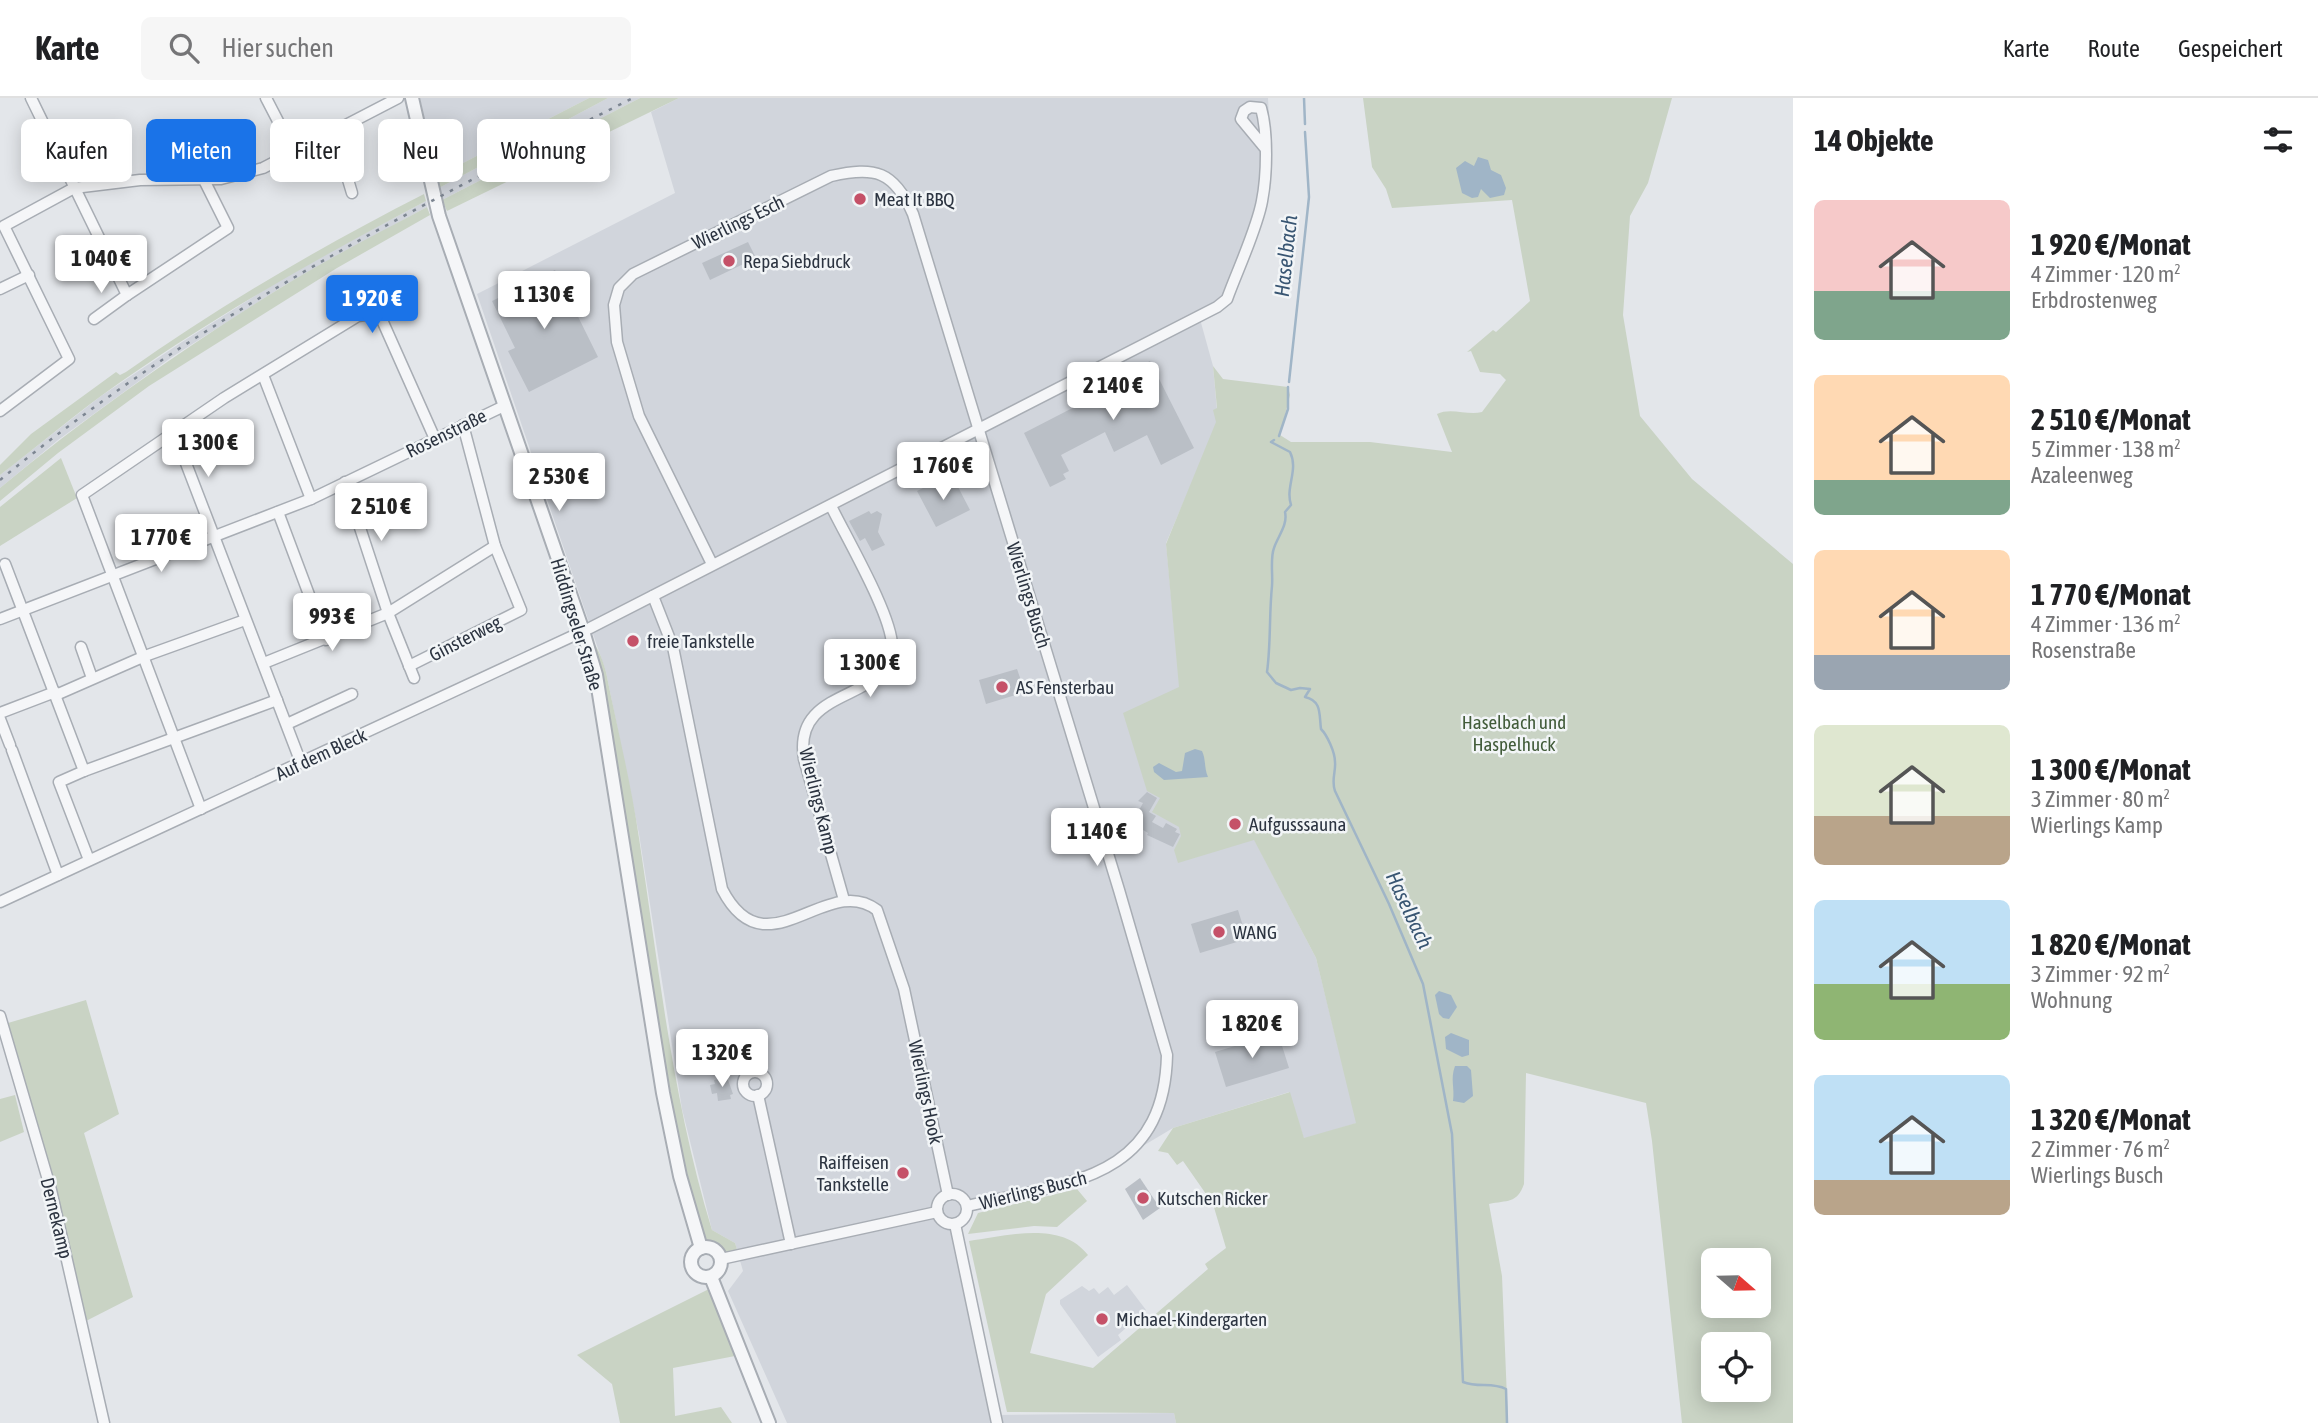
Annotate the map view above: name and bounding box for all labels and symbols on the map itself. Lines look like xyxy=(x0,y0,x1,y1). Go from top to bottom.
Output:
place label: Meat It BBQ xyxy=(874,188,955,210)
street label: Wierlings Esch xyxy=(688,190,788,254)
marker: Meat It BBQ xyxy=(852,191,868,207)
water label: Haselbach xyxy=(1269,214,1301,298)
pin: 1 040 € xyxy=(36,236,166,295)
place label: Repa Siebdruck xyxy=(743,250,851,272)
marker: Repa Siebdruck xyxy=(721,253,737,269)
pin: 1 130 € xyxy=(479,272,609,331)
pin: 1 920 € xyxy=(307,275,437,335)
pin: 2 140 € xyxy=(1048,362,1178,422)
street label: Rosenstraße xyxy=(402,404,490,462)
pin: 1 300 € xyxy=(143,420,273,479)
pin: 1 760 € xyxy=(878,442,1008,502)
pin: 2 530 € xyxy=(494,454,624,513)
pin: 2 510 € xyxy=(316,484,446,543)
pin: 1 770 € xyxy=(96,514,226,574)
street label: Wierlings Busch xyxy=(1002,539,1056,651)
street label: Hiddingseler Straße xyxy=(546,555,608,693)
pin: 993 € xyxy=(283,594,381,653)
street label: Ginsterweg xyxy=(425,610,505,665)
place label: freie Tankstelle xyxy=(647,630,755,652)
marker: freie Tankstelle xyxy=(625,633,641,649)
pin: 1 300 € xyxy=(805,640,935,699)
place label: AS Fensterbau xyxy=(1016,676,1114,698)
marker: AS Fensterbau xyxy=(994,679,1010,695)
park label: Haselbach und Haspelhuck xyxy=(1462,711,1566,755)
street label: Auf dem Bleck xyxy=(272,723,371,785)
street label: Wierlings Kamp xyxy=(795,745,843,857)
pin: 1 140 € xyxy=(1032,808,1162,868)
place label: Aufgusssauna xyxy=(1249,813,1346,835)
marker: Aufgusssauna xyxy=(1227,816,1243,832)
water label: Haselbach xyxy=(1382,867,1438,952)
place label: WANG xyxy=(1233,921,1277,943)
marker: WANG xyxy=(1211,924,1227,940)
pin: 1 820 € xyxy=(1187,1000,1317,1060)
pin: 1 320 € xyxy=(657,1030,787,1089)
street label: Wierlings Hook xyxy=(904,1038,948,1147)
place label: Raiffeisen Tankstelle xyxy=(816,1151,889,1195)
marker: Raiffeisen Tankstelle xyxy=(895,1165,911,1181)
street label: Wierlings Busch xyxy=(977,1166,1089,1214)
street label: Dernekamp xyxy=(36,1175,78,1261)
place label: Kutschen Ricker xyxy=(1157,1187,1268,1209)
marker: Kutschen Ricker xyxy=(1135,1190,1151,1206)
north arrow xyxy=(1701,1248,1771,1318)
place label: Michael-Kindergarten xyxy=(1116,1308,1267,1330)
marker: Michael-Kindergarten xyxy=(1094,1311,1110,1327)

